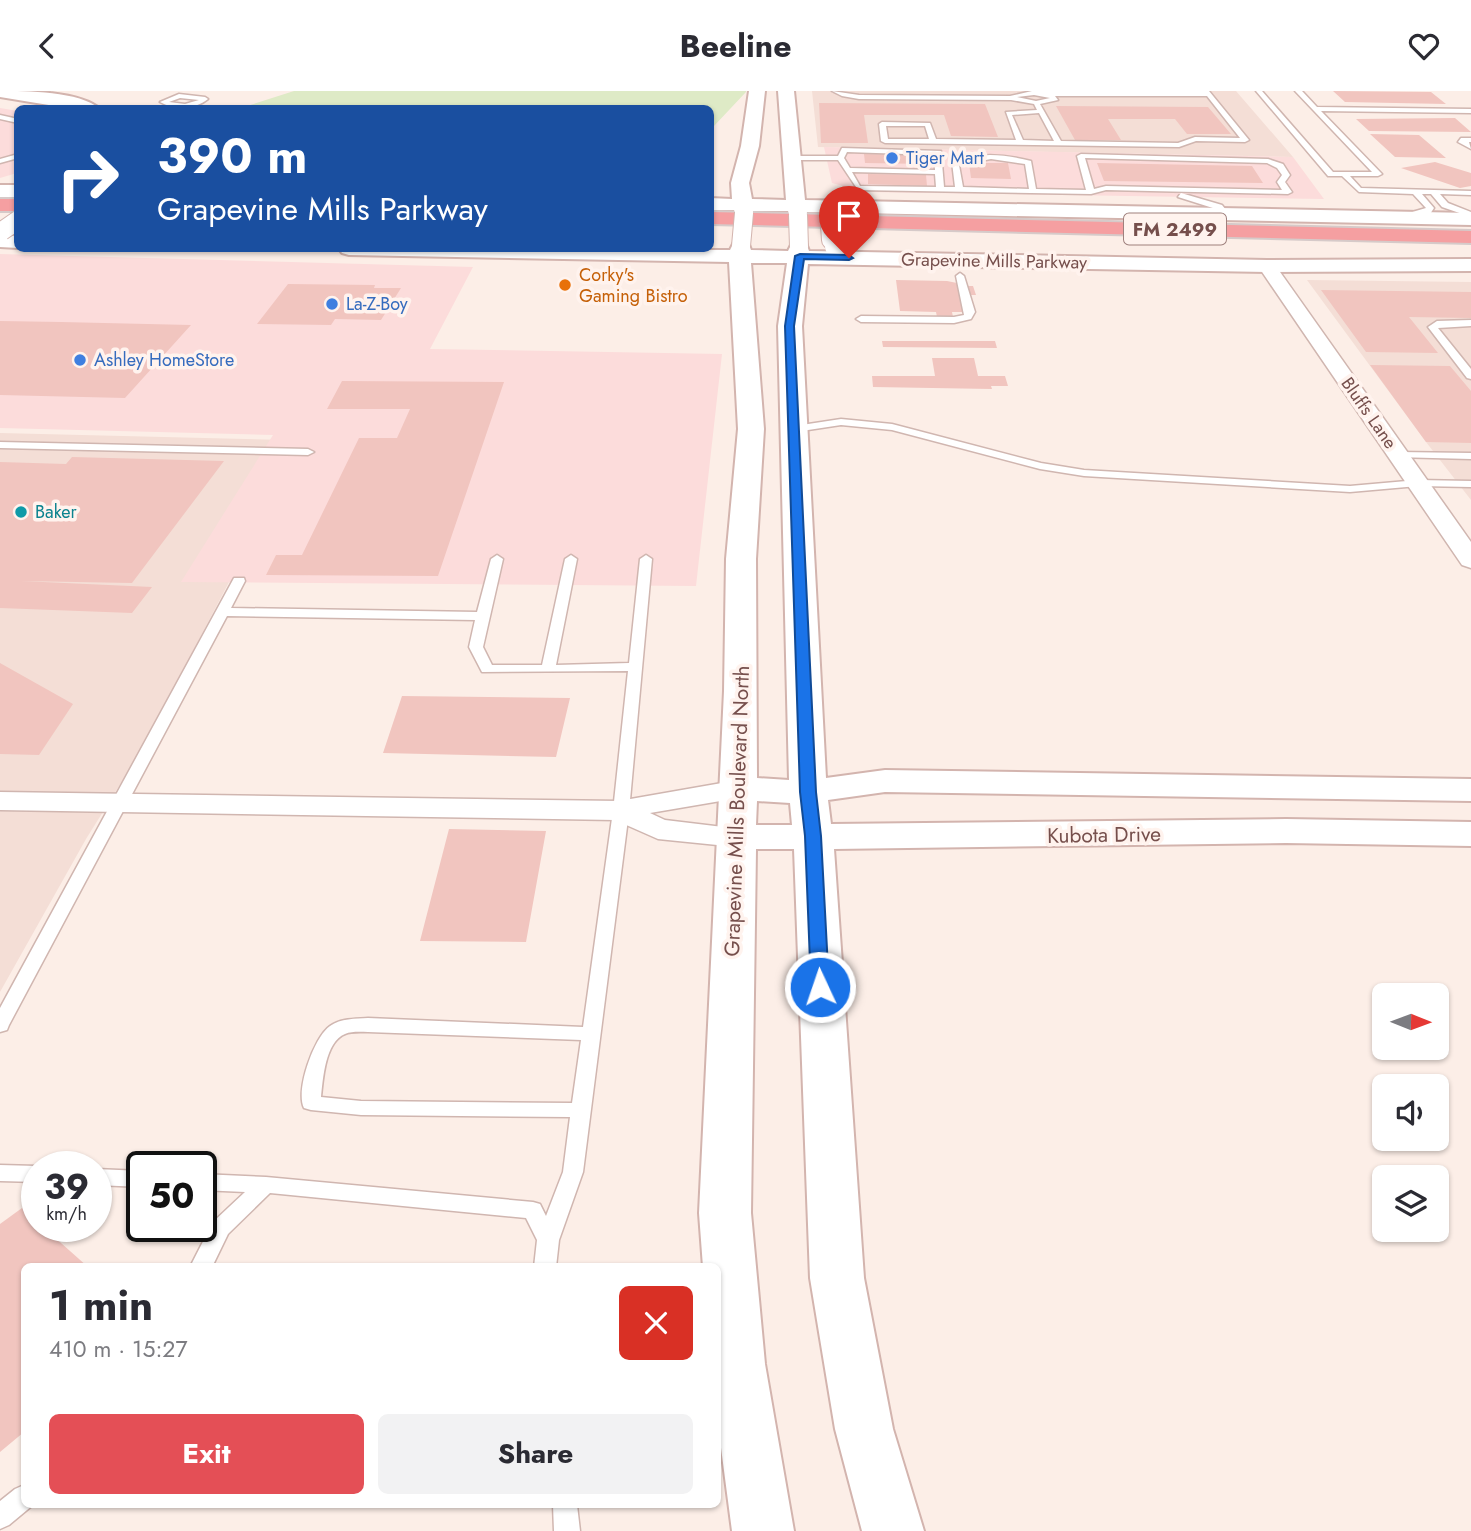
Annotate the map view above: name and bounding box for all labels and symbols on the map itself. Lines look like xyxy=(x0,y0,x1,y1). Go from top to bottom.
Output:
place label: Tiger Mart xyxy=(906,145,985,171)
marker: Tiger Mart xyxy=(884,150,900,166)
pin xyxy=(819,186,879,258)
road number: FM 2499 xyxy=(1124,213,1226,245)
street label: Grapevine Mills Parkway xyxy=(901,246,1087,276)
place label: Corky's Gaming Bistro xyxy=(579,262,688,309)
marker: Corky's Gaming Bistro xyxy=(557,277,573,293)
place label: La-Z-Boy xyxy=(346,291,408,317)
marker: La-Z-Boy xyxy=(324,296,340,312)
place label: Ashley HomeStore xyxy=(94,347,234,373)
marker: Ashley HomeStore xyxy=(72,352,88,368)
street label: Bluffs Lane xyxy=(1335,372,1403,454)
place label: Baker xyxy=(35,499,78,525)
marker: Baker xyxy=(13,504,29,520)
street label: Grapevine Mills Boulevard North xyxy=(717,665,757,957)
street label: Kubota Drive xyxy=(1047,819,1161,851)
position arrow xyxy=(783,950,857,1024)
north arrow xyxy=(1372,983,1449,1061)
speed limit sign: 50 xyxy=(126,1151,217,1242)

